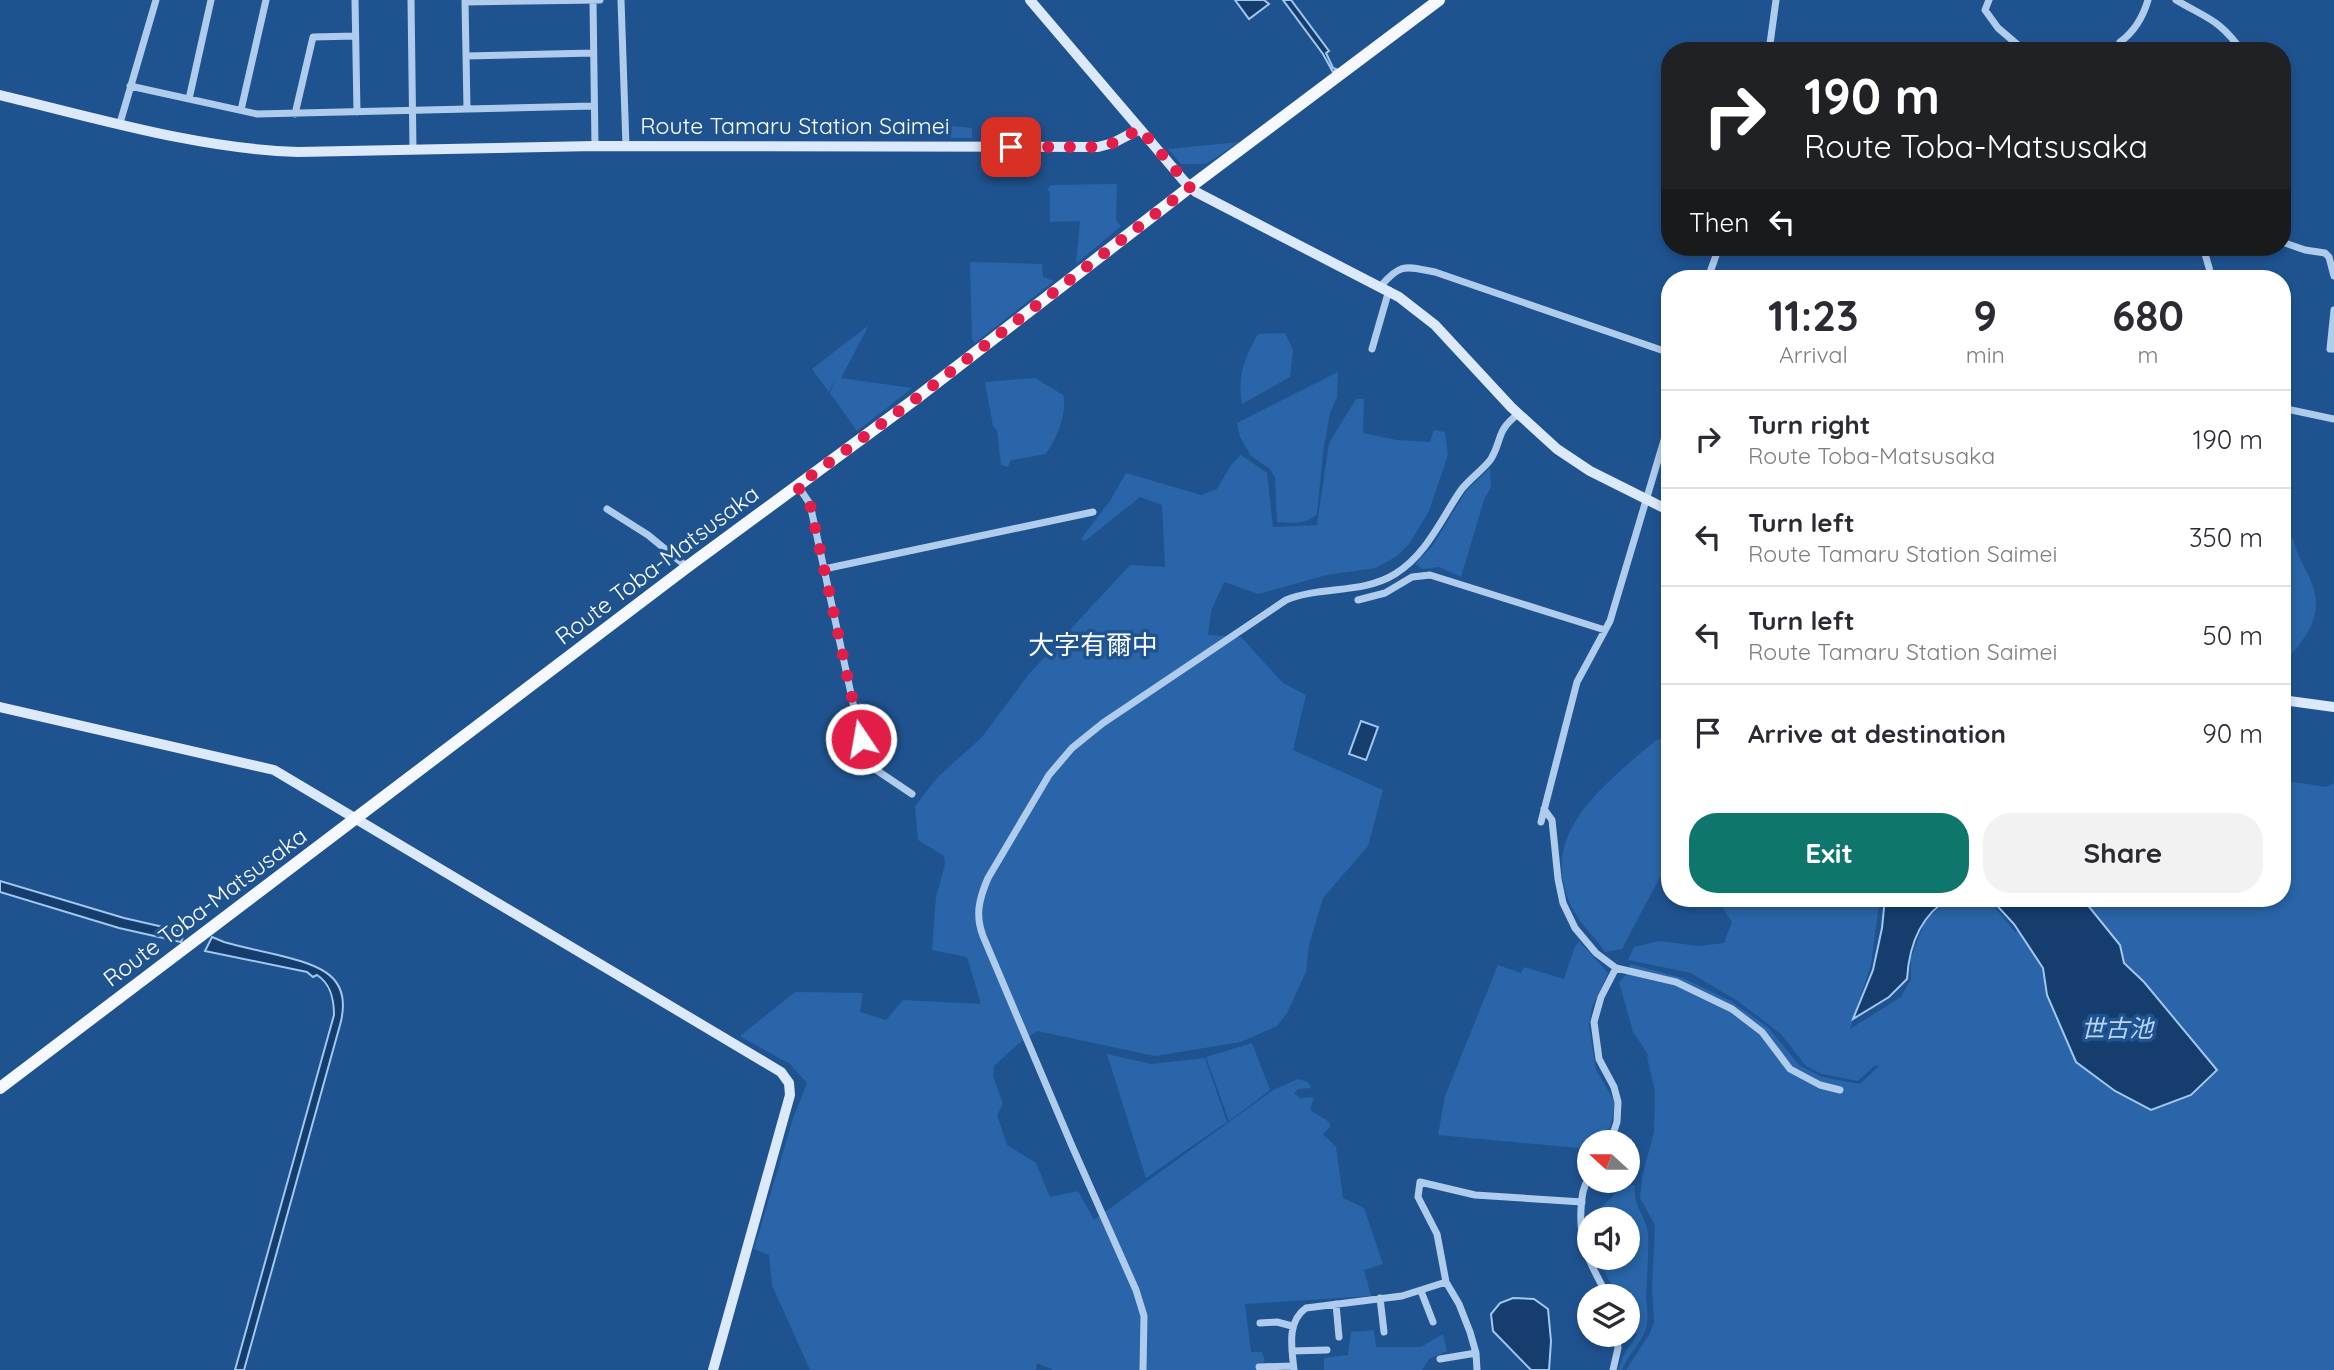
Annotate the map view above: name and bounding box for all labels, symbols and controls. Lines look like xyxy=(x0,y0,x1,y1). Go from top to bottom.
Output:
text: 190 m xyxy=(1804,65,1940,126)
icon: right xyxy=(1689,70,1780,161)
street label: Route Tamaru Station Saimei xyxy=(640,111,950,140)
pin xyxy=(981,117,1041,177)
text: Route Toba-Matsusaka xyxy=(1804,126,2148,166)
icon: arrive xyxy=(992,128,1030,166)
icon: left xyxy=(1763,203,1801,241)
text: Then xyxy=(1689,206,1749,239)
text: 11:23 xyxy=(1768,289,1859,342)
text: 9 xyxy=(1973,289,1997,342)
text: 680 xyxy=(2112,289,2184,342)
text: Arrival xyxy=(1779,340,1848,369)
text: min xyxy=(1966,340,2005,369)
text: m xyxy=(2137,340,2158,369)
text: Turn right xyxy=(1748,408,1870,441)
icon: right xyxy=(1689,420,1727,458)
text: 190 m xyxy=(2193,423,2263,456)
text: Route Toba-Matsusaka xyxy=(1748,441,1995,470)
street label: Route Toba-Matsusaka xyxy=(549,479,764,651)
text: Turn left xyxy=(1748,506,1855,539)
icon: left xyxy=(1689,518,1727,556)
text: 350 m xyxy=(2189,521,2263,554)
text: Route Tamaru Station Saimei xyxy=(1748,539,2057,568)
text: Turn left xyxy=(1748,604,1855,637)
icon: left xyxy=(1689,616,1727,654)
text: 50 m xyxy=(2203,619,2263,652)
district label: 大字有爾中 xyxy=(1028,628,1158,661)
text: Route Tamaru Station Saimei xyxy=(1748,637,2057,666)
position arrow xyxy=(824,702,898,776)
icon: arrive xyxy=(1689,714,1727,752)
text: Arrive at destination xyxy=(1748,717,2006,750)
text: 90 m xyxy=(2202,717,2263,750)
button: Exit xyxy=(1689,813,1969,893)
button: Share xyxy=(1983,813,2263,893)
street label: Route Toba-Matsusaka xyxy=(97,821,312,993)
water label: 世古池 xyxy=(2081,1013,2155,1043)
north arrow xyxy=(1577,1130,1640,1194)
map controls xyxy=(1577,1130,1640,1347)
button: sound xyxy=(1577,1207,1640,1270)
button: layers xyxy=(1577,1284,1640,1347)

